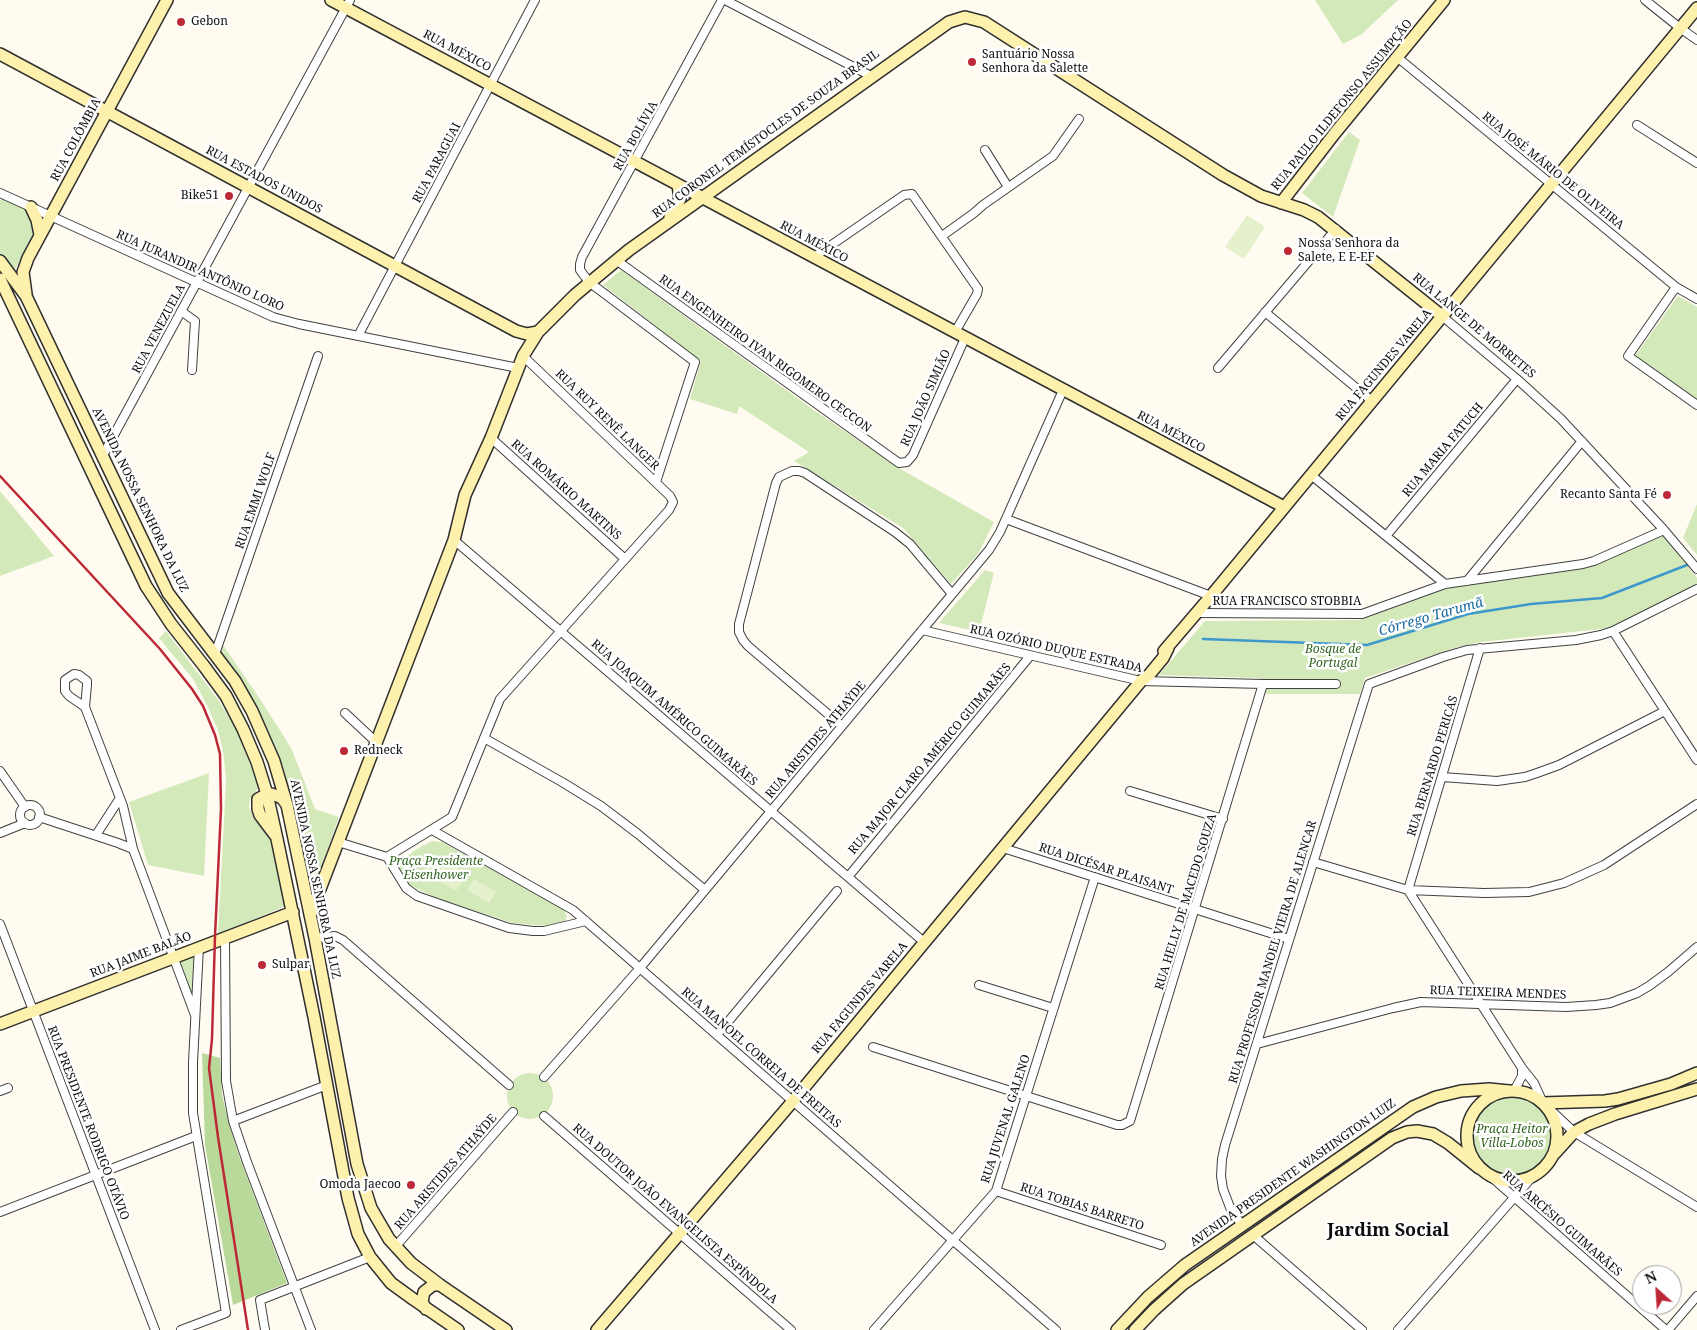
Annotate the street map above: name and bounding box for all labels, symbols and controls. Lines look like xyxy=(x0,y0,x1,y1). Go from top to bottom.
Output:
place label: Gebon xyxy=(191,15,228,29)
marker: Gebon xyxy=(175,16,187,28)
street label: RUA PAULO ILDEFONSO ASSUMPÇÃO xyxy=(1269,17,1415,193)
street label: RUA MÉXICO xyxy=(420,27,494,75)
street label: RUA CORONEL TEMÍSTOCLES DE SOUZA BRASIL xyxy=(650,47,882,221)
place label: Santuário Nossa Senhora da Salette xyxy=(982,48,1088,76)
marker: Santuário Nossa Senhora da Salette xyxy=(966,56,978,68)
street label: RUA COLÔMBIA xyxy=(48,96,104,184)
street label: RUA BOLÍVIA xyxy=(611,99,661,173)
street label: RUA JOSÉ MÁRIO DE OLIVEIRA xyxy=(1479,109,1627,233)
street label: RUA PARAGUAI xyxy=(410,120,464,206)
street label: RUA ESTADOS UNIDOS xyxy=(203,143,325,217)
place label: Bike51 xyxy=(181,189,219,203)
marker: Bike51 xyxy=(223,190,235,202)
street label: RUA MÉXICO xyxy=(777,218,851,266)
street label: RUA JURANDIR ANTÔNIO LORO xyxy=(114,227,286,315)
place label: Nossa Senhora da Salete, E E-EF xyxy=(1298,237,1399,265)
marker: Nossa Senhora da Salete, E E-EF xyxy=(1282,245,1294,257)
street label: RUA LANGE DE MORRETES xyxy=(1410,270,1538,382)
street label: RUA ENGENHEIRO IVAN RIGOMERO CECCON xyxy=(656,272,874,436)
street label: RUA VENEZUELA xyxy=(129,282,189,376)
street label: RUA FAGUNDES VARELA xyxy=(1333,306,1435,424)
street label: RUA JOÃO SIMIÃO xyxy=(898,347,954,449)
street label: RUA RUY RENÊ LANGER xyxy=(552,367,662,473)
street label: RUA MARIA FATUCH xyxy=(1400,400,1486,500)
street label: AVENIDA NOSSA SENHORA DA LUZ xyxy=(89,405,191,595)
street label: RUA MÉXICO xyxy=(1134,408,1208,456)
street label: RUA ROMÁRIO MARTINS xyxy=(508,437,624,543)
street label: RUA EMMI WOLF xyxy=(233,451,279,551)
place label: Recanto Santa Fé xyxy=(1560,488,1657,502)
marker: Recanto Santa Fé xyxy=(1661,489,1673,501)
water label: Córrego Tarumã xyxy=(1377,594,1485,640)
street label: RUA FRANCISCO STOBBIA xyxy=(1213,595,1361,609)
street label: RUA OZÓRIO DUQUE ESTRADA xyxy=(968,622,1144,676)
street label: RUA JOAQUIM AMÉRICO GUIMARÃES xyxy=(588,637,760,789)
park label: Bosque de Portugal xyxy=(1305,643,1361,671)
street label: RUA MAJOR CLARO AMÉRICO GUIMARÃES xyxy=(846,661,1014,857)
street label: RUA ARISTIDES ATHAÝDE xyxy=(763,679,869,801)
street label: RUA BERNARDO PERICÁS xyxy=(1405,694,1461,838)
place label: Redneck xyxy=(354,744,403,758)
marker: Redneck xyxy=(338,745,350,757)
street label: AVENIDA NOSSA SENHORA DA LUZ xyxy=(287,778,343,980)
street label: RUA HELLY DE MACEDO SOUZA xyxy=(1152,812,1220,992)
street label: RUA PROFESSOR MANOEL VIEIRA DE ALENCAR xyxy=(1226,819,1320,1085)
street label: RUA DICÉSAR PLAISANT xyxy=(1037,840,1175,898)
park label: Praça Presidente Eisenhower xyxy=(389,855,483,883)
street label: RUA JAIME BALÃO xyxy=(88,929,194,981)
street label: RUA FAGUNDES VARELA xyxy=(809,939,911,1057)
place label: Sulpar xyxy=(272,958,310,972)
marker: Sulpar xyxy=(256,959,268,971)
street label: RUA TEIXEIRA MENDES xyxy=(1429,983,1567,1003)
street label: RUA MANOEL CORREIA DE FREITAS xyxy=(678,985,844,1131)
street label: RUA PRESIDENTE RODRIGO OTÁVIO xyxy=(44,1024,132,1222)
street label: RUA JUVENAL GALENO xyxy=(978,1053,1034,1185)
street label: AVENIDA PRESIDENTE WASHINGTON LUIZ xyxy=(1187,1096,1399,1250)
street label: RUA ARISTIDES ATHAÝDE xyxy=(392,1111,500,1233)
street label: RUA DOUTOR JOÃO EVANGELISTA ESPÍNDOLA xyxy=(570,1121,780,1307)
park label: Praça Heitor Villa-Lobos xyxy=(1476,1123,1548,1151)
street label: RUA ARCÉSIO GUIMARÃES xyxy=(1499,1168,1625,1280)
place label: Omoda Jaecoo xyxy=(319,1178,401,1192)
marker: Omoda Jaecoo xyxy=(405,1179,417,1191)
street label: RUA TOBIAS BARRETO xyxy=(1018,1180,1146,1234)
district label: Jardim Social xyxy=(1327,1220,1449,1242)
north arrow xyxy=(1632,1265,1682,1315)
text: N xyxy=(1642,1266,1660,1288)

